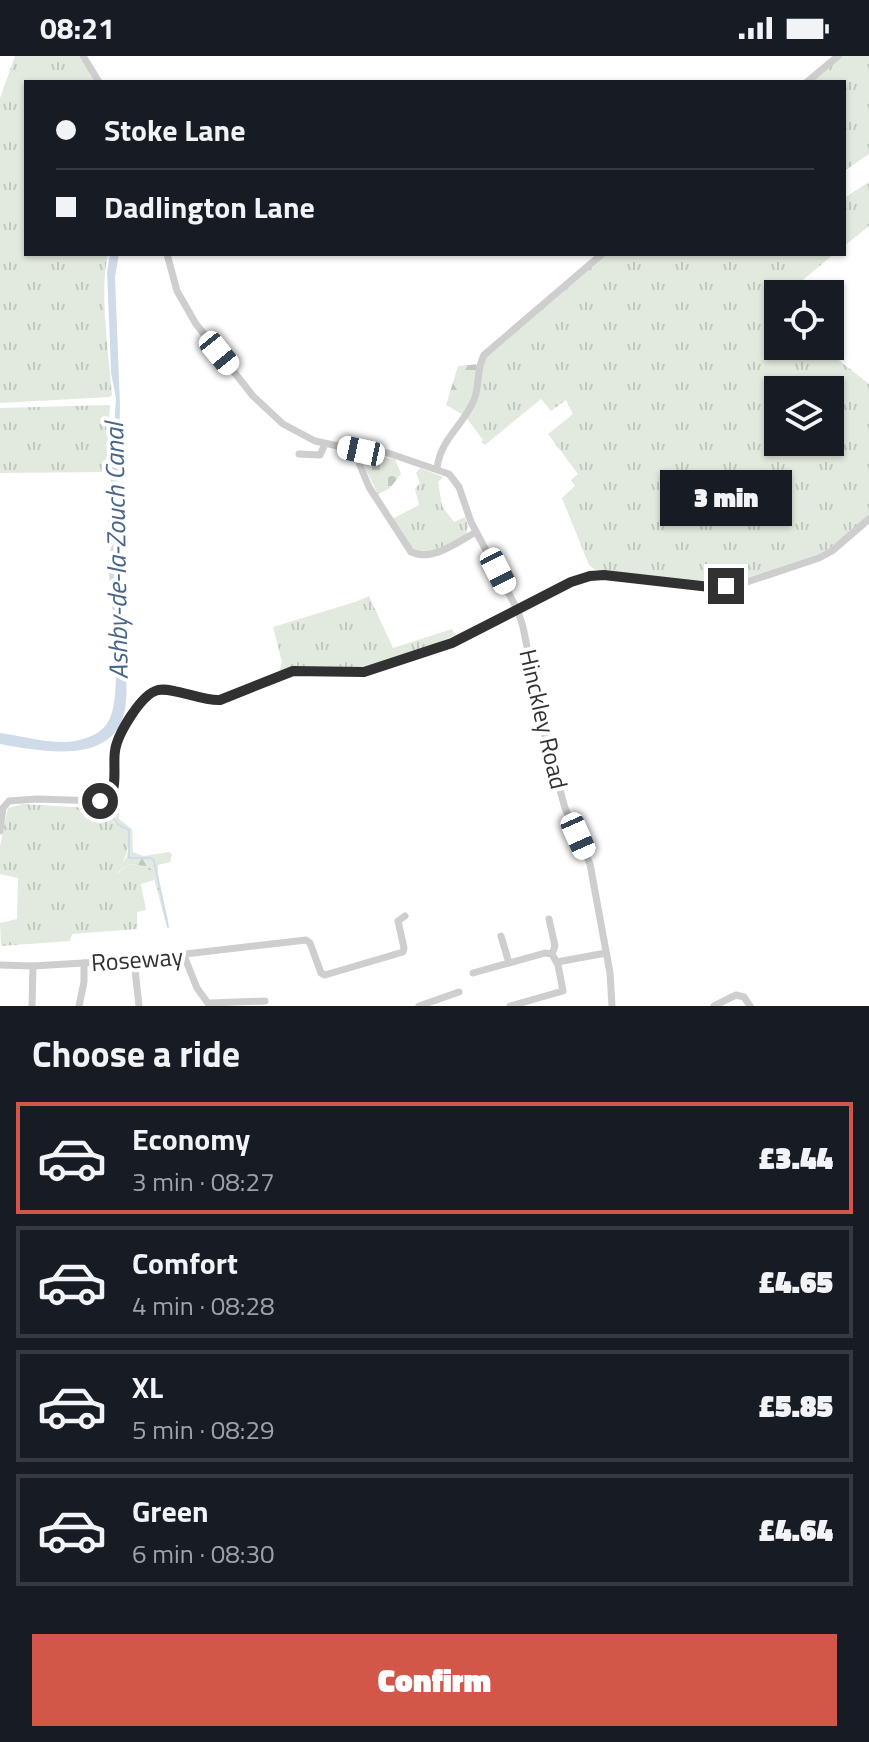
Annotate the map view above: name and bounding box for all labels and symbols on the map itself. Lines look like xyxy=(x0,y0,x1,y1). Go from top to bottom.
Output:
car xyxy=(195,327,243,379)
water label: Ashby-de-la-Zouch Canal xyxy=(94,419,138,680)
car xyxy=(335,434,387,468)
callout: 3 min xyxy=(660,470,792,526)
car xyxy=(476,544,520,598)
route end xyxy=(708,568,744,604)
street label: Hinckley Road xyxy=(510,645,578,793)
route start xyxy=(82,783,118,819)
car xyxy=(557,809,599,863)
street label: Roseway xyxy=(90,938,185,980)

